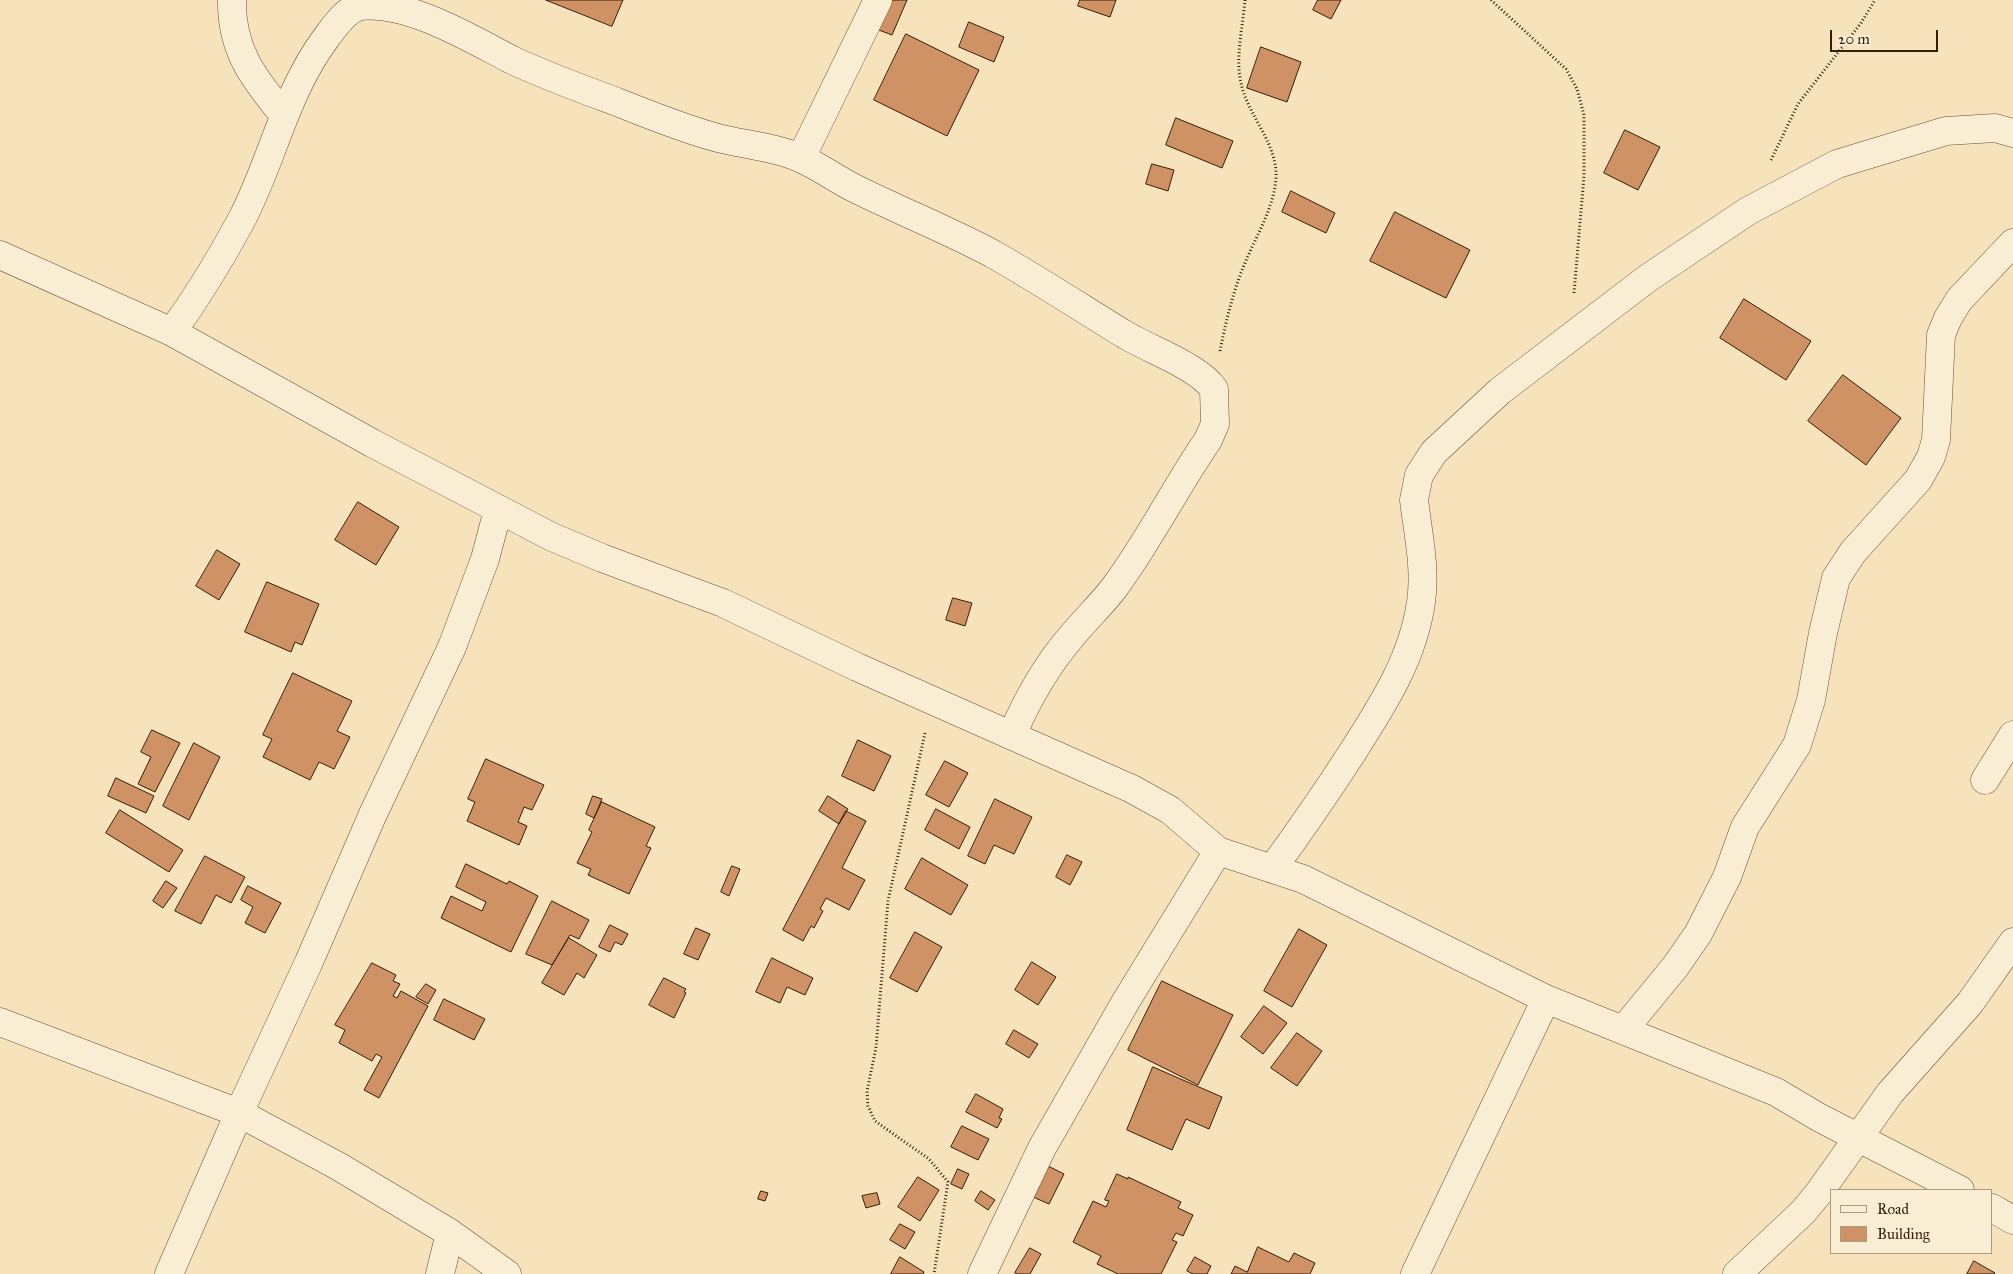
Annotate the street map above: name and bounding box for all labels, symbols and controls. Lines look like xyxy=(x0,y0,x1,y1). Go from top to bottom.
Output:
scale bar xyxy=(1833,20,1940,52)
text: 20 m xyxy=(1838,30,1870,48)
legend xyxy=(1830,1189,1993,1254)
text: Road xyxy=(1877,1200,1909,1218)
text: Building xyxy=(1877,1225,1930,1243)

